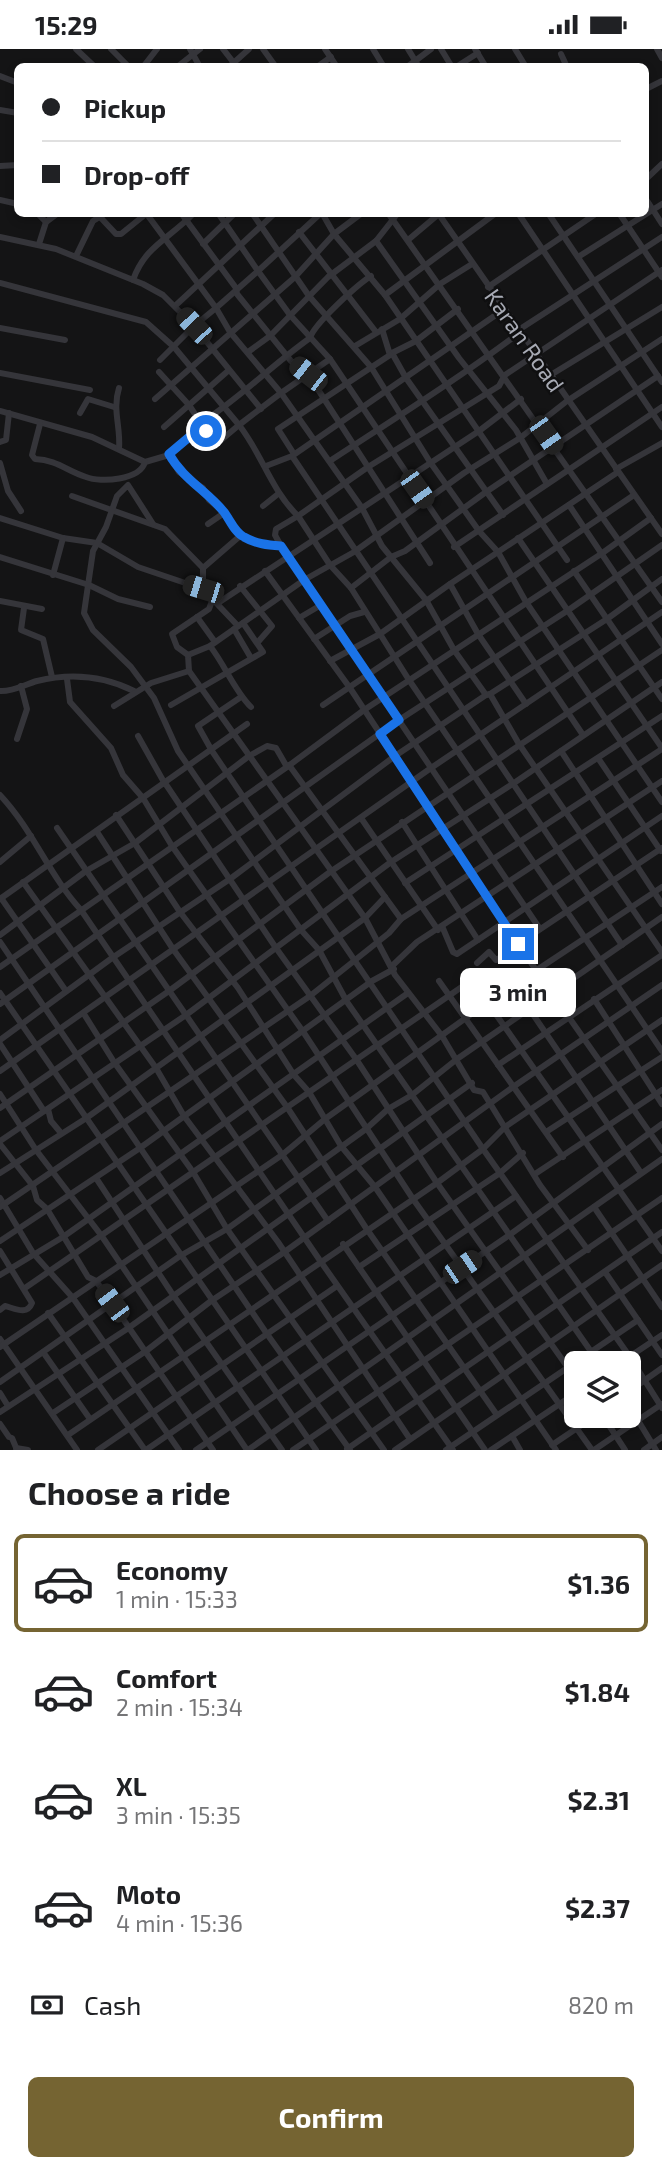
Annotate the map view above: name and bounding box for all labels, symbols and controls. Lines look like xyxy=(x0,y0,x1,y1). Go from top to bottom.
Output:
text: 15:29 xyxy=(35,9,98,40)
text: Pickup xyxy=(84,92,166,123)
text: Drop-off xyxy=(84,159,189,190)
street label: Karan Road xyxy=(479,283,571,397)
car xyxy=(172,303,217,349)
car xyxy=(285,353,332,395)
car xyxy=(526,412,567,458)
route start xyxy=(190,415,222,447)
car xyxy=(397,466,438,512)
car xyxy=(180,573,227,605)
route end xyxy=(502,928,534,960)
callout: 3 min xyxy=(460,969,576,1017)
text: 3 min xyxy=(489,978,547,1006)
car xyxy=(439,1247,486,1287)
car xyxy=(91,1280,134,1326)
map controls xyxy=(564,1351,641,1428)
button: layers xyxy=(564,1351,641,1428)
text: Choose a ride xyxy=(28,1473,231,1511)
icon: car xyxy=(32,1552,95,1615)
text: Economy xyxy=(116,1554,228,1585)
text: $1.36 xyxy=(567,1568,630,1599)
text: 1 min · 15:33 xyxy=(116,1585,238,1613)
icon: car xyxy=(32,1660,95,1723)
text: Comfort xyxy=(116,1662,217,1693)
text: $1.84 xyxy=(565,1676,630,1707)
text: 2 min · 15:34 xyxy=(116,1693,243,1721)
icon: car xyxy=(32,1768,95,1831)
text: XL xyxy=(116,1770,147,1801)
text: $2.31 xyxy=(567,1784,630,1815)
text: 3 min · 15:35 xyxy=(116,1801,241,1829)
icon: car xyxy=(32,1876,95,1939)
text: Moto xyxy=(116,1878,181,1909)
text: $2.37 xyxy=(565,1892,630,1923)
text: 4 min · 15:36 xyxy=(116,1909,243,1937)
icon: cash xyxy=(28,1986,66,2024)
text: Cash xyxy=(84,1989,141,2020)
text: 820 m xyxy=(568,1991,634,2019)
button: Confirm xyxy=(28,2077,634,2157)

